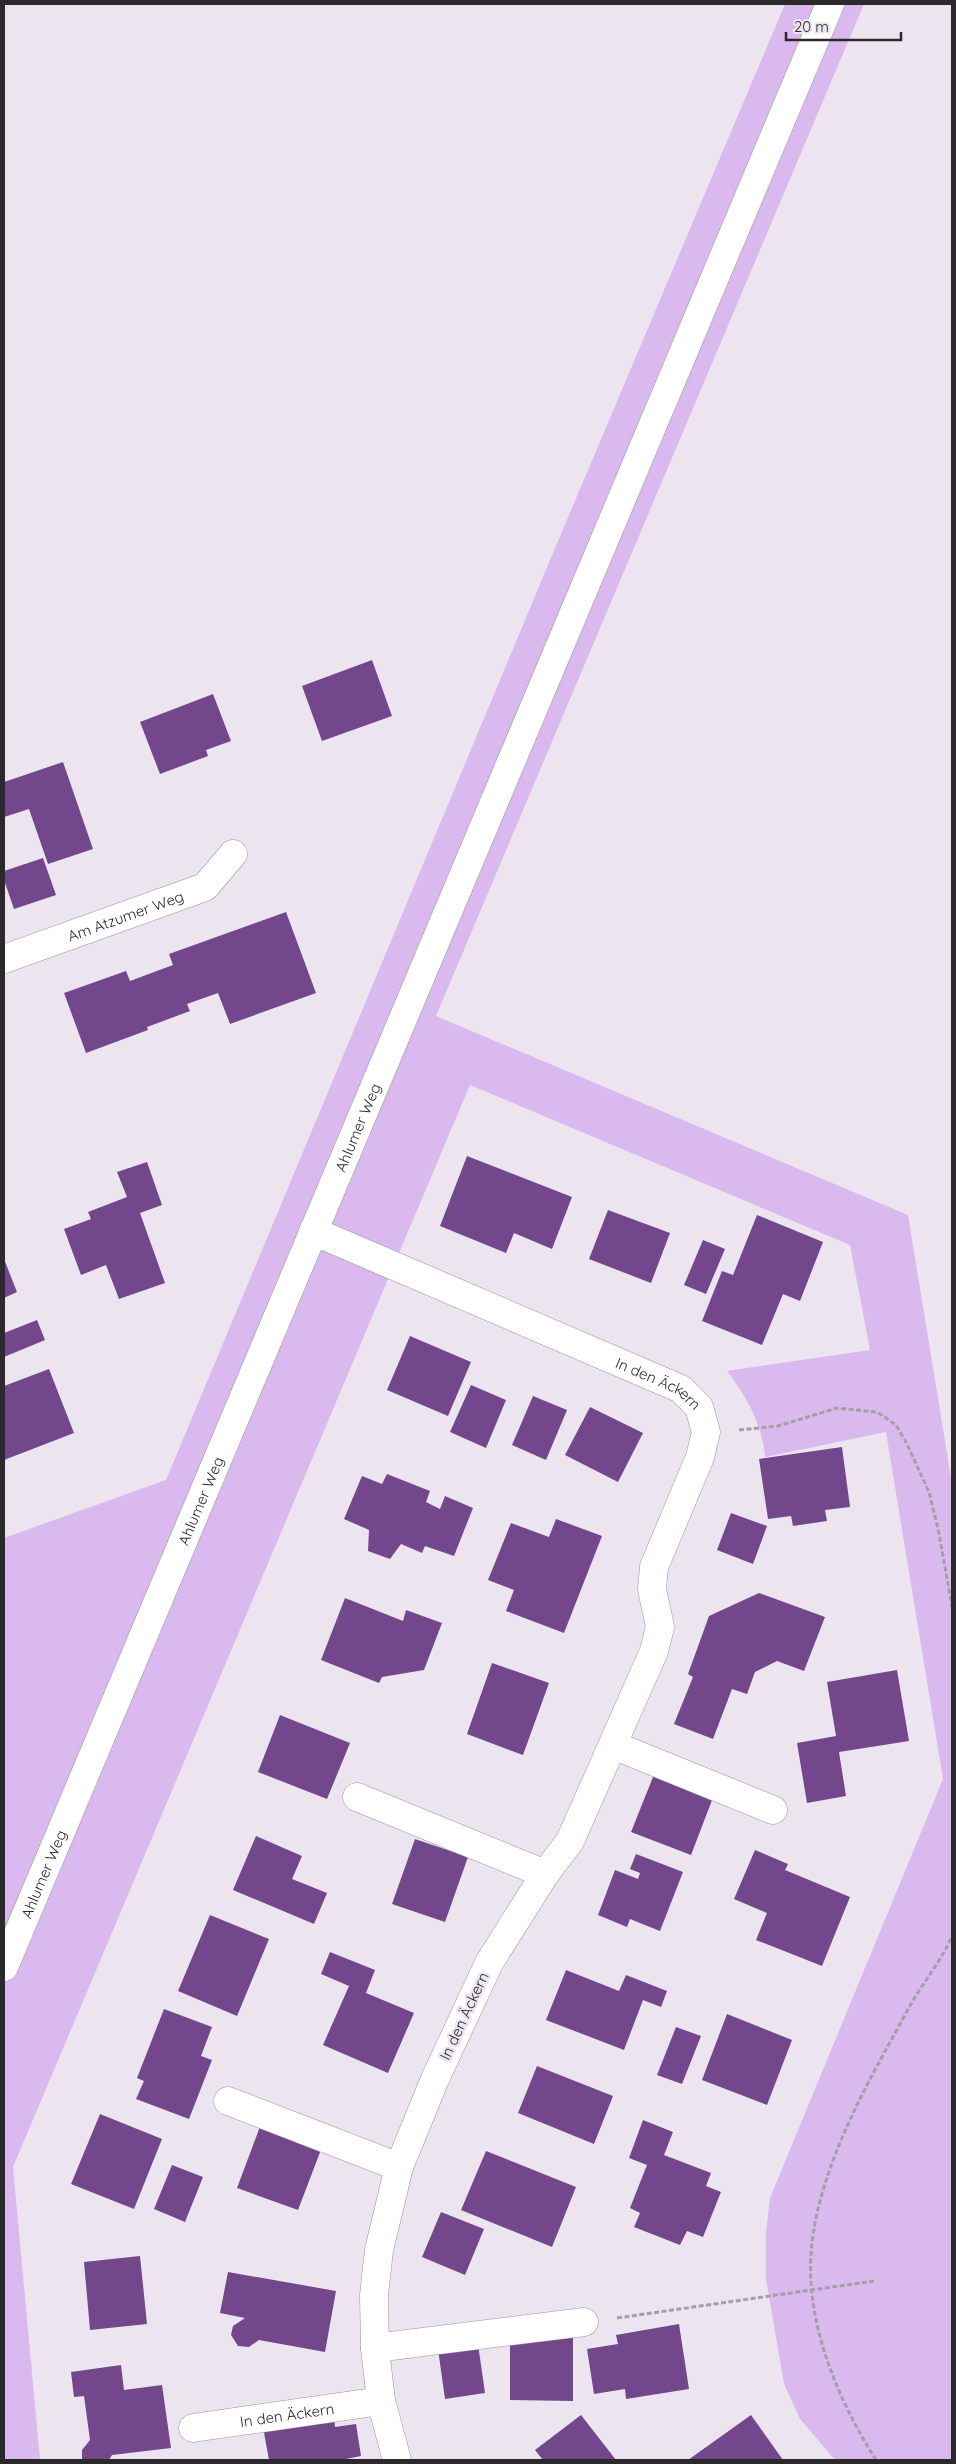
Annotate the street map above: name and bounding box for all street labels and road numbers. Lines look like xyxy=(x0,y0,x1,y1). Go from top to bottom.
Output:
street label: Am Atzumer Weg xyxy=(65,886,186,945)
street label: Ahlumer Weg xyxy=(330,1080,384,1174)
street label: In den Äckern xyxy=(613,1353,705,1413)
street label: Ahlumer Weg xyxy=(173,1453,227,1548)
street label: Ahlumer Weg xyxy=(16,1827,70,1921)
street label: In den Äckern xyxy=(435,1969,493,2063)
street label: In den Äckern xyxy=(239,2398,335,2431)

